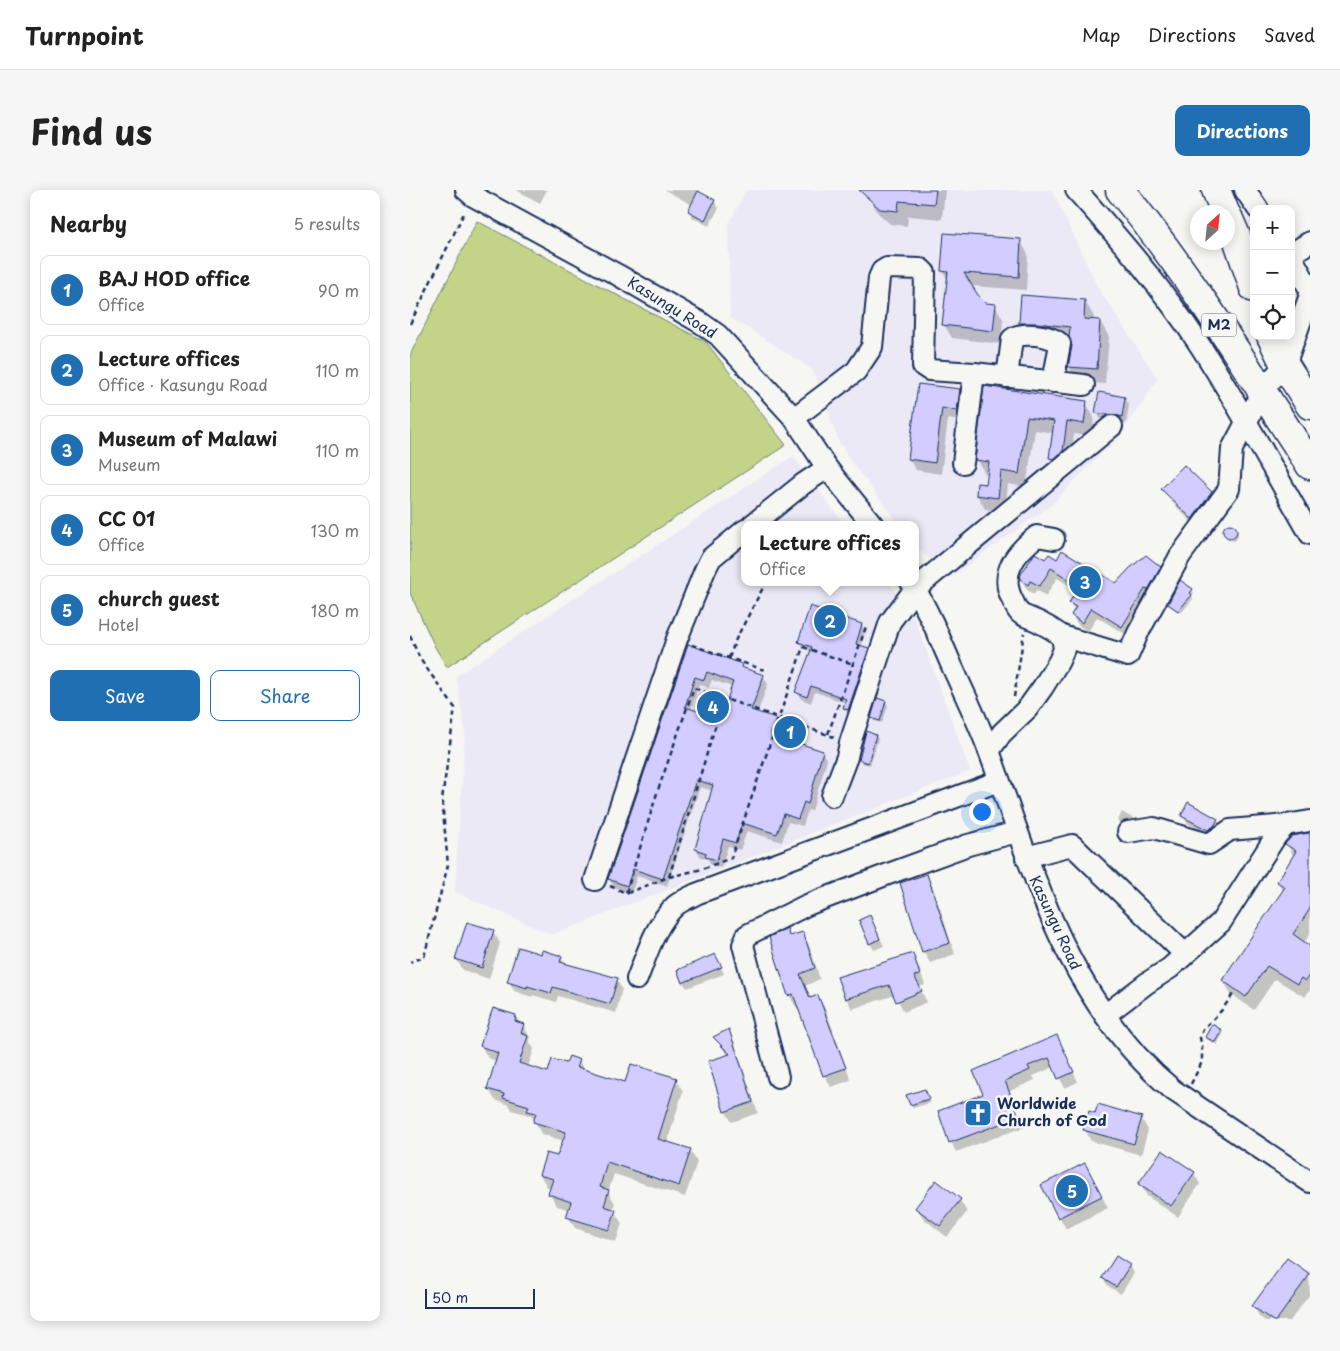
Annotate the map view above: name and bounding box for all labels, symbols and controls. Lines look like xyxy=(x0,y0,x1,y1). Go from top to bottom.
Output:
text: Turnpoint xyxy=(25,17,144,53)
text: Map xyxy=(1082,21,1120,48)
text: Directions xyxy=(1148,21,1236,48)
text: Saved xyxy=(1264,21,1315,48)
text: Find us xyxy=(30,104,152,157)
button: Directions xyxy=(1175,105,1310,156)
north arrow xyxy=(1190,205,1235,250)
map controls xyxy=(1250,205,1295,340)
button: + xyxy=(1250,205,1295,250)
text: Nearby xyxy=(50,207,127,239)
text: 5 results xyxy=(293,211,360,235)
button: − xyxy=(1250,250,1295,295)
text: BAJ HOD office xyxy=(98,264,250,292)
street label: Kasungu Road xyxy=(624,270,722,343)
text: 1 xyxy=(63,278,71,302)
text: 90 m xyxy=(318,278,359,302)
text: Office xyxy=(98,292,145,316)
button: locate xyxy=(1250,295,1295,340)
road number: M2 xyxy=(1202,314,1236,336)
text: Lecture offices xyxy=(98,344,240,372)
text: 2 xyxy=(61,358,73,382)
text: 110 m xyxy=(316,358,359,382)
text: Office · Kasungu Road xyxy=(98,372,268,396)
text: Museum of Malawi xyxy=(98,424,277,452)
text: 3 xyxy=(62,438,72,462)
text: 110 m xyxy=(316,438,359,462)
text: Museum xyxy=(98,452,161,476)
text: CC 01 xyxy=(98,504,155,532)
text: 4 xyxy=(62,518,72,542)
text: 130 m xyxy=(311,518,359,542)
popup xyxy=(741,521,919,586)
text: Lecture offices xyxy=(759,528,901,556)
text: Office xyxy=(98,532,145,556)
text: Office xyxy=(759,556,806,580)
pin: 3 xyxy=(1069,563,1101,601)
text: church guest xyxy=(98,584,220,612)
text: 5 xyxy=(62,598,72,622)
text: 180 m xyxy=(311,598,359,622)
pin: 2 xyxy=(814,602,846,640)
text: Hotel xyxy=(98,612,139,636)
button: Save xyxy=(50,670,200,721)
button: Share xyxy=(210,670,360,721)
pin: 4 xyxy=(697,688,729,726)
pin: 1 xyxy=(774,713,806,751)
your location xyxy=(969,799,995,825)
street label: Kasungu Road xyxy=(1024,871,1088,973)
place label: Worldwide Church of God xyxy=(997,1091,1107,1131)
church icon: Worldwide Church of God xyxy=(963,1098,993,1128)
pin: 5 xyxy=(1056,1172,1088,1210)
scale bar xyxy=(425,1286,535,1309)
text: 50 m xyxy=(432,1287,468,1308)

